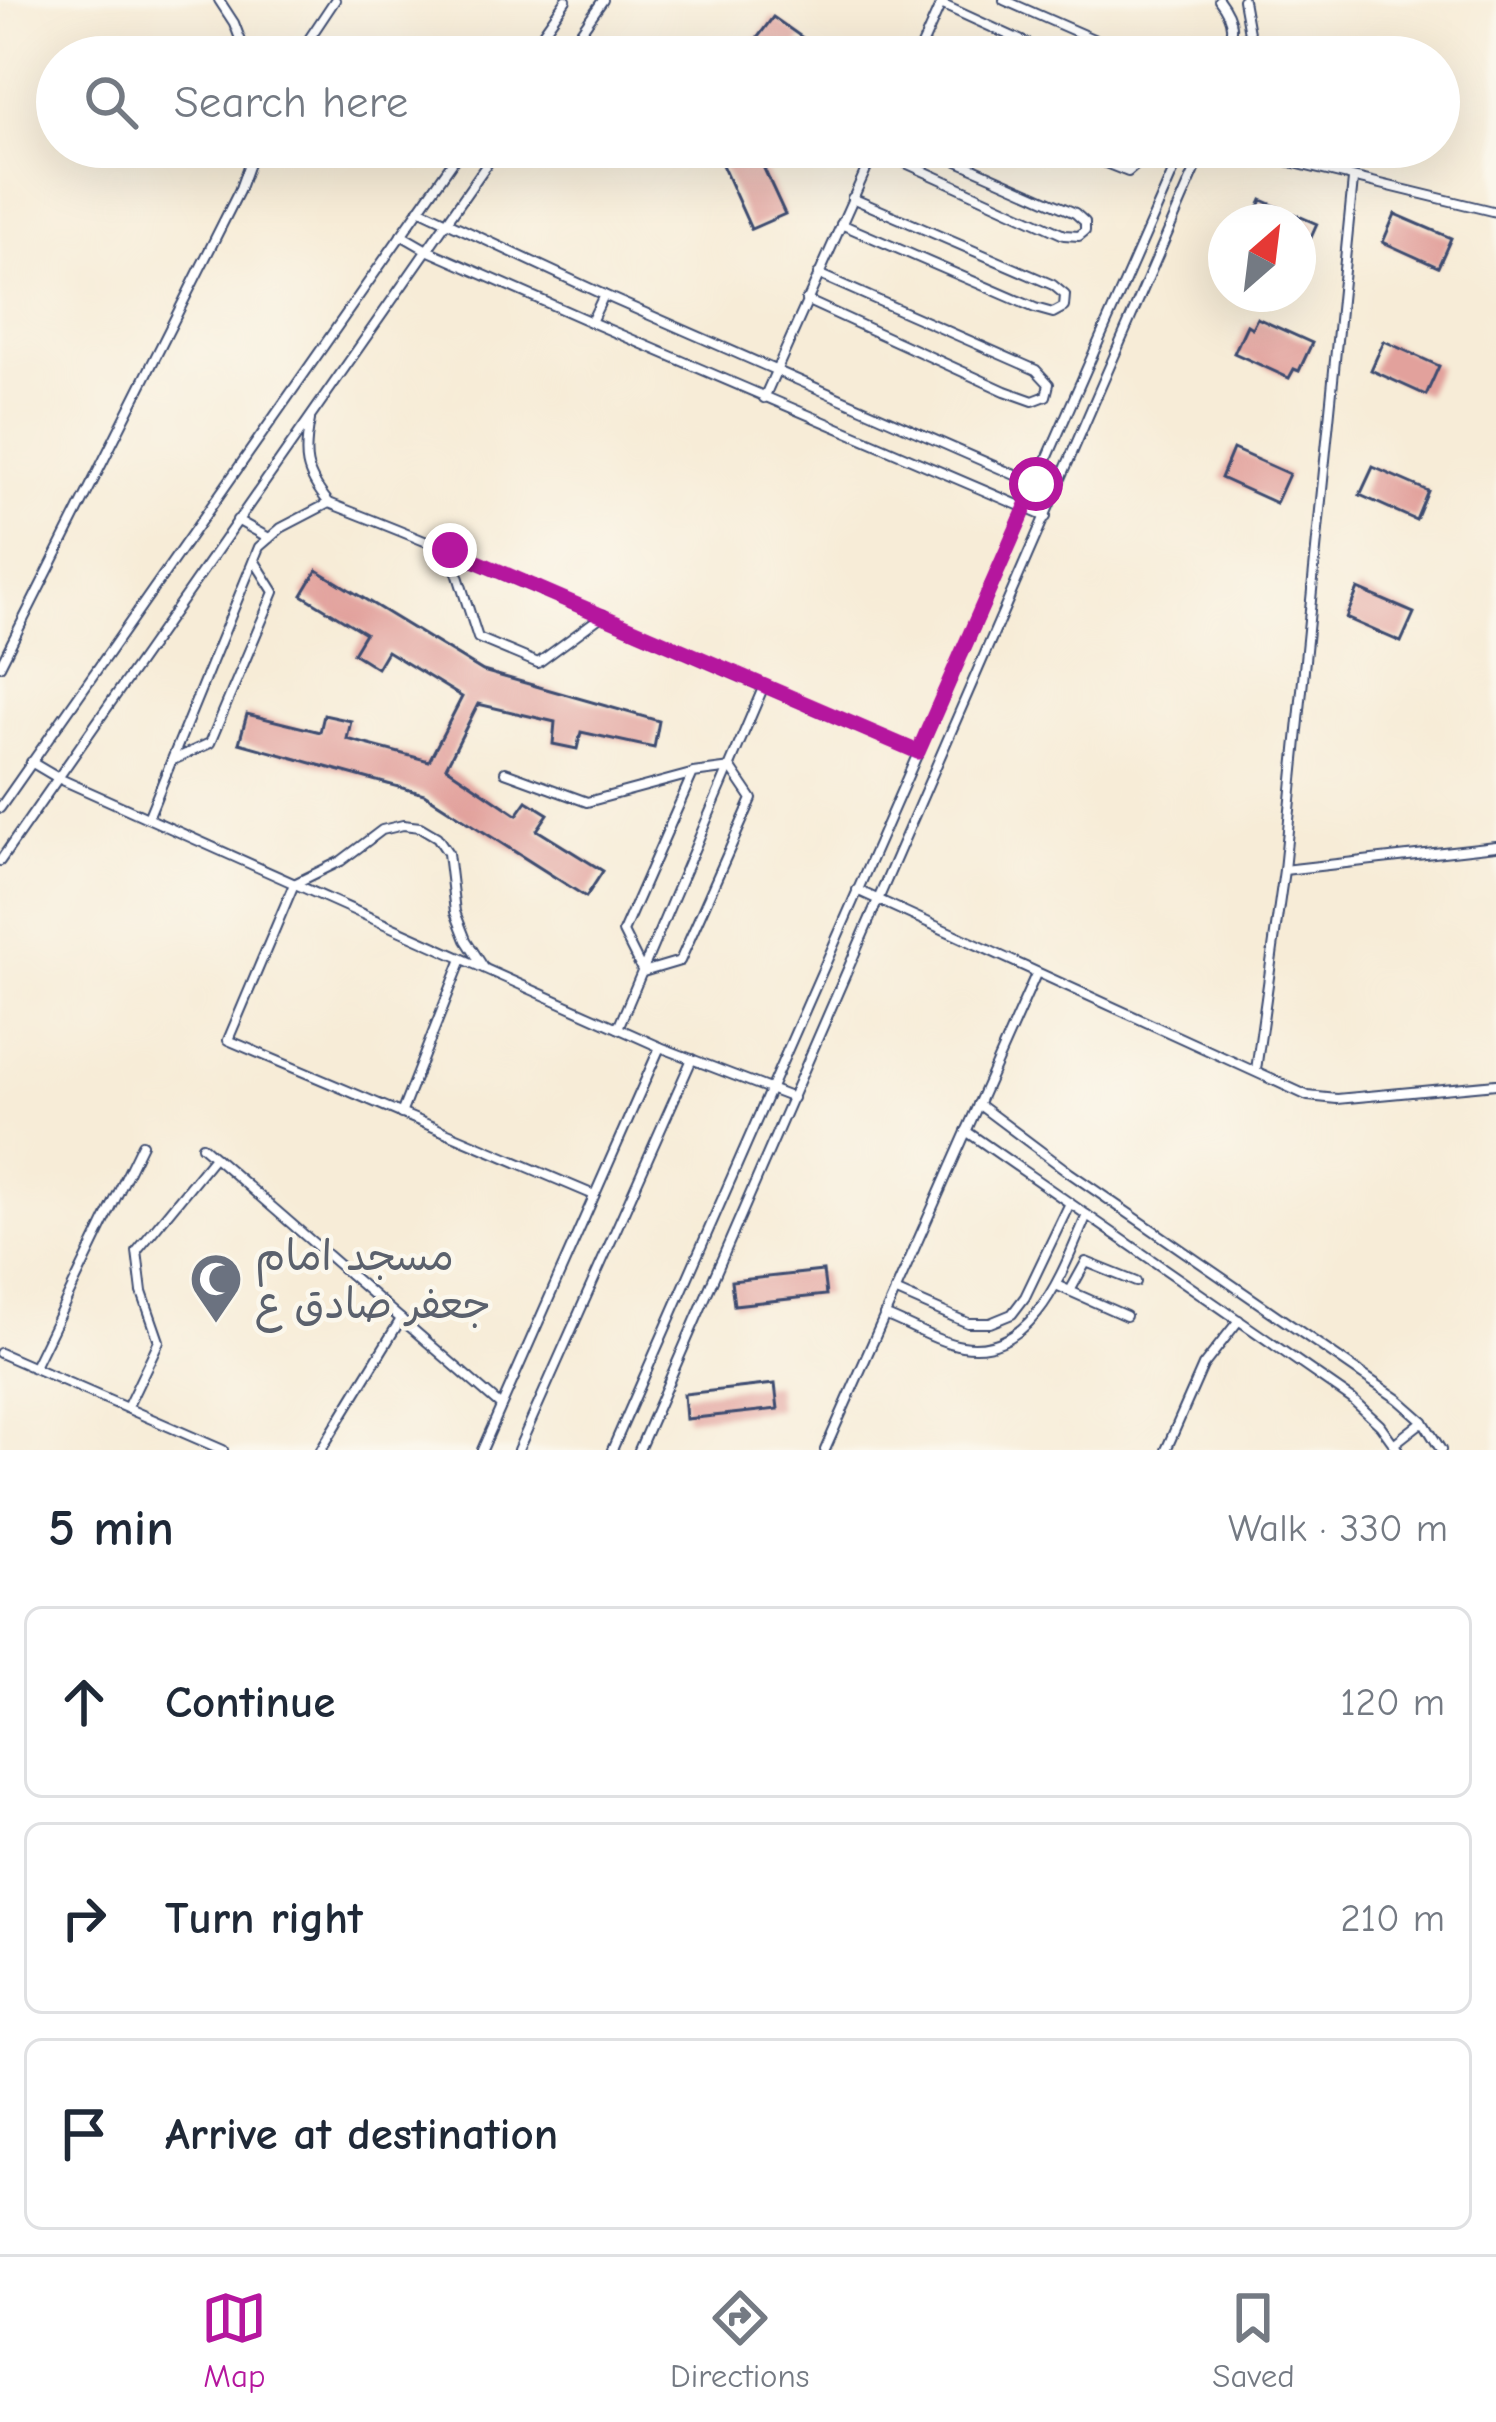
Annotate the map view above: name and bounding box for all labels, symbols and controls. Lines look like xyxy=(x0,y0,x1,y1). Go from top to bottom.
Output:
search box xyxy=(36,36,1460,168)
icon: search xyxy=(78,69,144,135)
text: Search here xyxy=(174,76,408,128)
north arrow xyxy=(1208,204,1316,312)
route start xyxy=(1009,457,1063,511)
route end xyxy=(423,523,477,577)
place label: مسجد امام جعفر صادق ع xyxy=(255,1232,491,1333)
mosque icon: مسجد امام جعفر صادق ع xyxy=(188,1251,244,1325)
text: 5 min xyxy=(48,1499,174,1558)
text: Walk · 330 m xyxy=(1228,1506,1448,1551)
icon: ahead xyxy=(51,1669,117,1735)
text: Continue xyxy=(165,1676,335,1728)
text: 120 m xyxy=(1340,1680,1445,1725)
icon: right xyxy=(51,1885,117,1951)
text: Turn right xyxy=(165,1892,363,1944)
text: 210 m xyxy=(1340,1896,1445,1941)
icon: arrive xyxy=(51,2101,117,2167)
text: Arrive at destination xyxy=(165,2108,558,2160)
tab: Map xyxy=(201,2285,267,2395)
tab: Directions xyxy=(670,2285,810,2395)
tab: Saved xyxy=(1212,2285,1295,2395)

